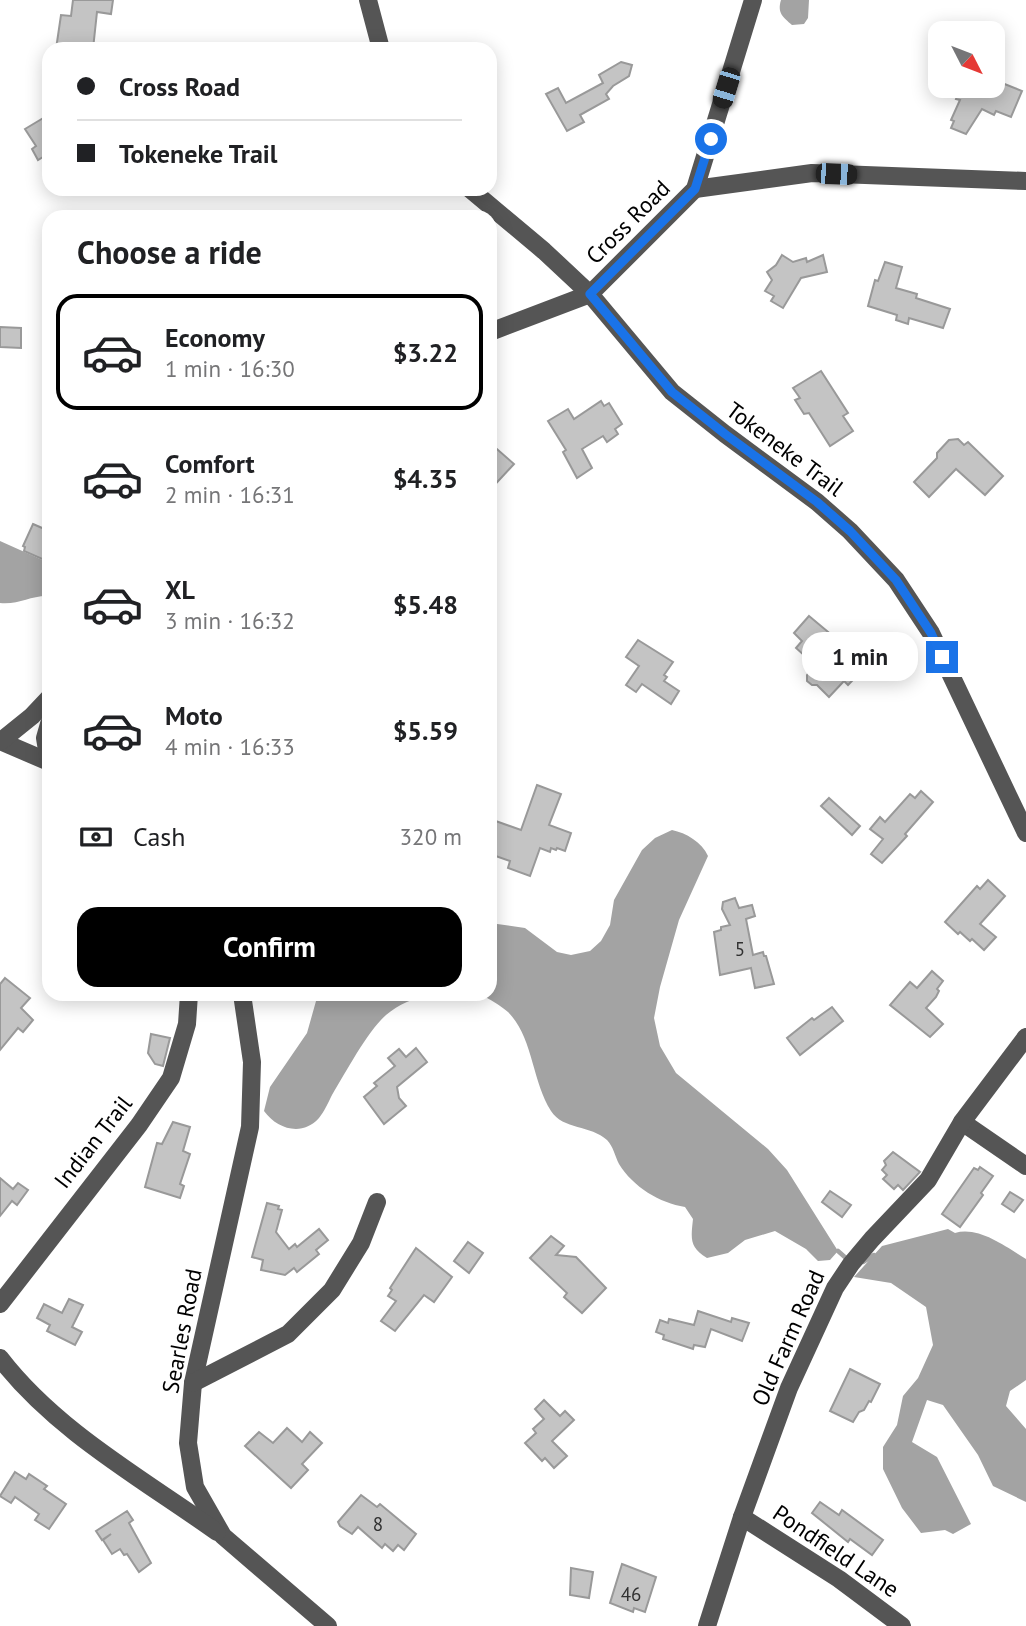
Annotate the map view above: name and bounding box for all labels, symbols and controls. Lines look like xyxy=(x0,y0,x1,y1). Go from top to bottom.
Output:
north arrow xyxy=(928,21,1004,98)
map controls xyxy=(928,21,1005,98)
car xyxy=(710,65,743,111)
text: Cross Road xyxy=(119,70,240,103)
route start xyxy=(695,123,727,155)
text: Tokeneke Trail xyxy=(119,137,277,170)
car xyxy=(815,163,858,185)
street label: Cross Road xyxy=(580,174,676,270)
text: Choose a ride xyxy=(77,231,262,273)
icon: car xyxy=(81,321,144,384)
text: Economy xyxy=(165,321,265,354)
text: $3.22 xyxy=(393,336,458,369)
text: 1 min · 16:30 xyxy=(165,354,295,383)
street label: Tokeneke Trail xyxy=(721,395,850,502)
icon: car xyxy=(81,447,144,510)
text: Comfort xyxy=(165,447,255,480)
text: $4.35 xyxy=(393,462,458,495)
text: 2 min · 16:31 xyxy=(165,480,295,509)
icon: car xyxy=(81,573,144,636)
text: XL xyxy=(165,573,195,606)
text: $5.48 xyxy=(393,588,458,621)
text: 3 min · 16:32 xyxy=(165,606,295,635)
callout: 1 min xyxy=(802,632,918,682)
route end xyxy=(926,641,958,673)
text: 1 min xyxy=(832,642,888,671)
icon: car xyxy=(81,699,144,762)
text: Moto xyxy=(165,699,223,732)
text: $5.59 xyxy=(393,714,458,747)
text: 4 min · 16:33 xyxy=(165,732,295,761)
icon: cash xyxy=(77,818,115,856)
text: Cash xyxy=(133,820,185,853)
text: 320 m xyxy=(400,822,462,851)
button: Confirm xyxy=(77,907,462,987)
house number: 5 xyxy=(735,937,745,961)
street label: Indian Trail xyxy=(47,1089,138,1194)
street label: Old Farm Road xyxy=(745,1265,830,1410)
street label: Searles Road xyxy=(155,1266,208,1396)
street label: Pondfield Lane xyxy=(768,1498,905,1603)
house number: 8 xyxy=(373,1512,383,1536)
house number: 46 xyxy=(621,1582,641,1606)

